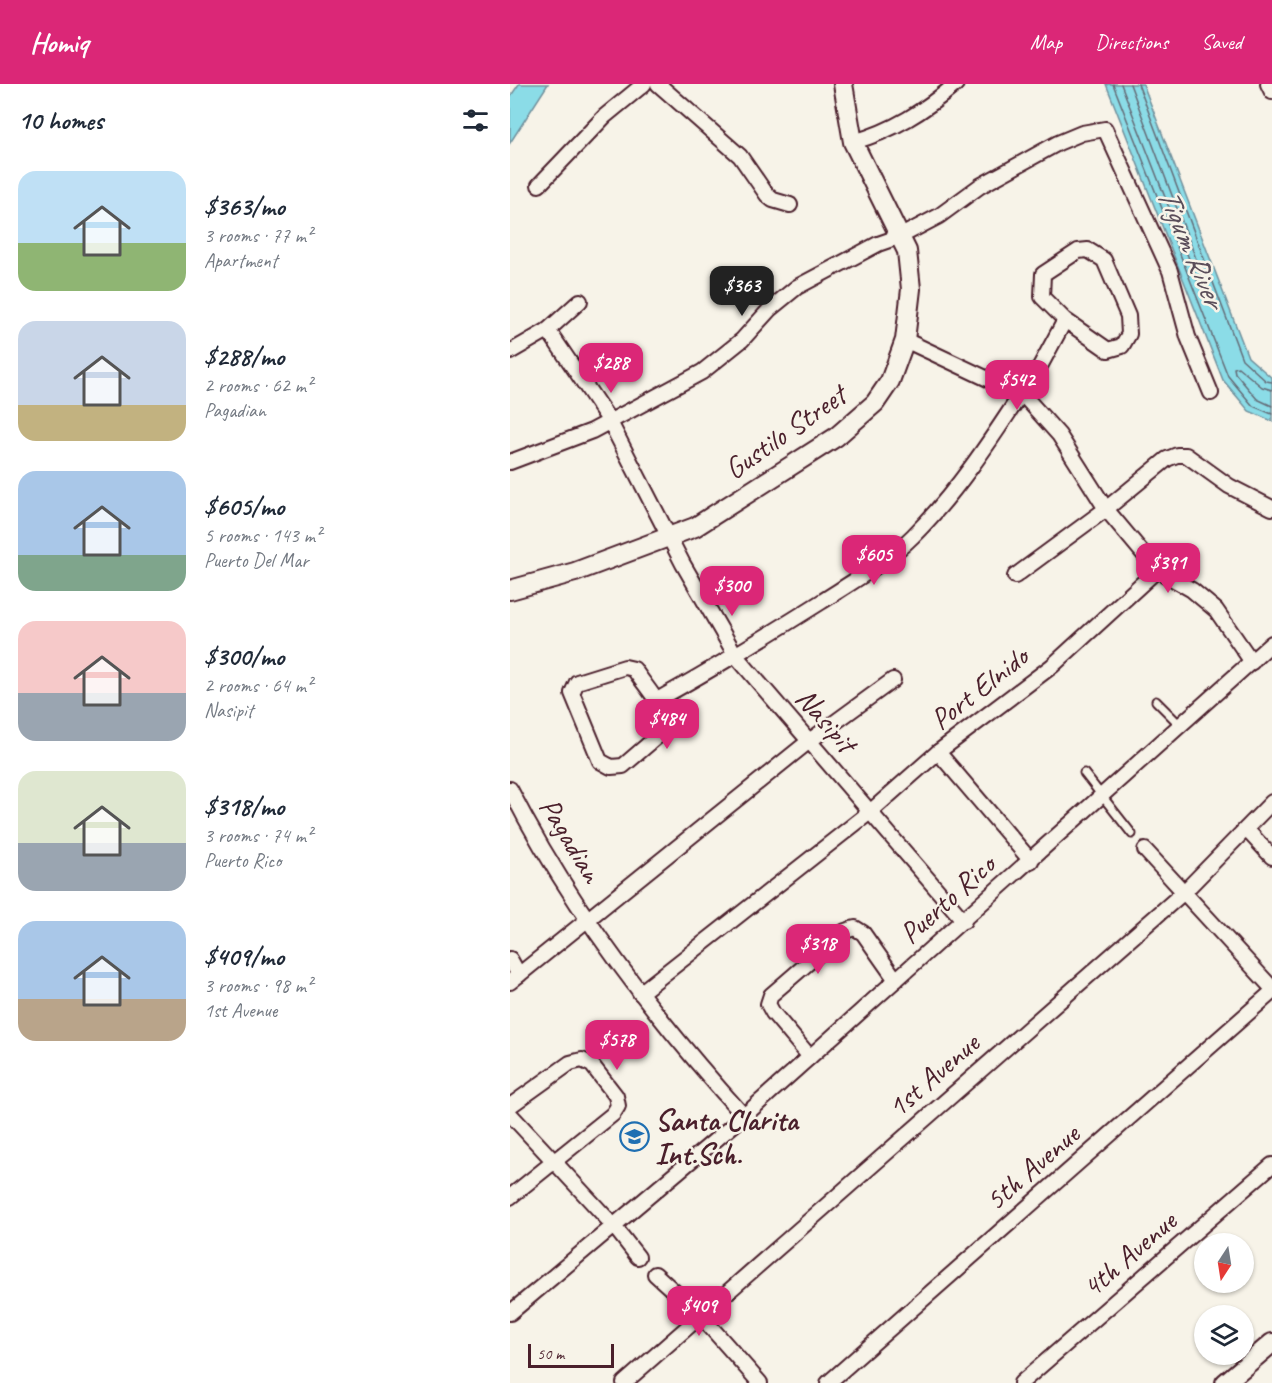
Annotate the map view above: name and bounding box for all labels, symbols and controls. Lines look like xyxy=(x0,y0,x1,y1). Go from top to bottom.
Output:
text: Homiq xyxy=(30,25,88,60)
text: Map xyxy=(1030,29,1062,55)
text: Directions xyxy=(1095,29,1168,55)
text: Saved xyxy=(1201,29,1242,55)
text: 10 homes xyxy=(18,104,103,137)
icon: filters xyxy=(459,104,492,137)
water label: Tigum River xyxy=(1148,181,1237,318)
text: $363/mo xyxy=(204,190,285,223)
icon: home xyxy=(66,195,138,267)
text: 3 rooms · 77 m² xyxy=(204,223,312,248)
text: Apartment xyxy=(204,248,277,273)
pin: $363 xyxy=(706,266,778,317)
text: $363 xyxy=(724,273,760,298)
text: $288/mo xyxy=(204,340,284,373)
pin: $288 xyxy=(575,343,647,394)
icon: home xyxy=(66,345,138,417)
text: $288 xyxy=(593,350,629,375)
pin: $542 xyxy=(981,360,1053,411)
text: $542 xyxy=(999,367,1035,392)
text: 2 rooms · 62 m² xyxy=(204,373,312,398)
street label: Gustilo Street xyxy=(717,374,856,488)
text: Pagadian xyxy=(204,398,266,423)
text: $605/mo xyxy=(204,490,284,523)
icon: home xyxy=(66,495,138,567)
text: 5 rooms · 143 m² xyxy=(204,523,321,548)
pin: $605 xyxy=(838,535,910,586)
text: $605 xyxy=(856,542,892,567)
pin: $391 xyxy=(1132,543,1204,594)
text: Puerto Del Mar xyxy=(204,548,308,573)
text: $391 xyxy=(1150,550,1186,575)
pin: $300 xyxy=(696,566,768,617)
text: $300 xyxy=(714,573,750,598)
street label: Port Elnido xyxy=(922,636,1038,738)
text: $300/mo xyxy=(204,640,284,673)
icon: home xyxy=(66,645,138,717)
text: 2 rooms · 64 m² xyxy=(204,673,312,698)
street label: Nasipit xyxy=(787,680,867,763)
text: Nasipit xyxy=(204,698,253,723)
pin: $484 xyxy=(631,699,703,750)
text: $484 xyxy=(649,706,685,731)
text: $318/mo xyxy=(204,790,284,823)
street label: Pagadian xyxy=(531,791,612,891)
icon: home xyxy=(66,795,138,867)
text: 3 rooms · 74 m² xyxy=(204,823,312,848)
street label: Puerto Rico xyxy=(891,844,1005,952)
text: Puerto Rico xyxy=(204,848,281,873)
pin: $318 xyxy=(782,924,854,975)
text: $318 xyxy=(800,931,836,956)
text: $409/mo xyxy=(204,940,284,973)
icon: home xyxy=(66,945,138,1017)
text: 3 rooms · 98 m² xyxy=(204,973,312,998)
text: 1st Avenue xyxy=(204,998,277,1023)
pin: $578 xyxy=(581,1020,653,1071)
street label: 1st Avenue xyxy=(879,1023,989,1125)
text: $578 xyxy=(599,1027,635,1052)
place label: Santa Clarita Int.Sch. xyxy=(655,1101,801,1173)
street label: 5th Avenue xyxy=(977,1114,1089,1219)
school or university icon: Santa Clarita Int.Sch. xyxy=(618,1121,650,1153)
street label: 4th Avenue xyxy=(1074,1201,1186,1306)
north arrow xyxy=(1194,1233,1254,1293)
map controls xyxy=(1194,1233,1254,1365)
pin: $409 xyxy=(663,1286,735,1337)
text: $409 xyxy=(681,1293,717,1318)
button: layers xyxy=(1194,1305,1254,1365)
scale bar xyxy=(528,1341,614,1368)
text: 50 m xyxy=(537,1344,564,1364)

